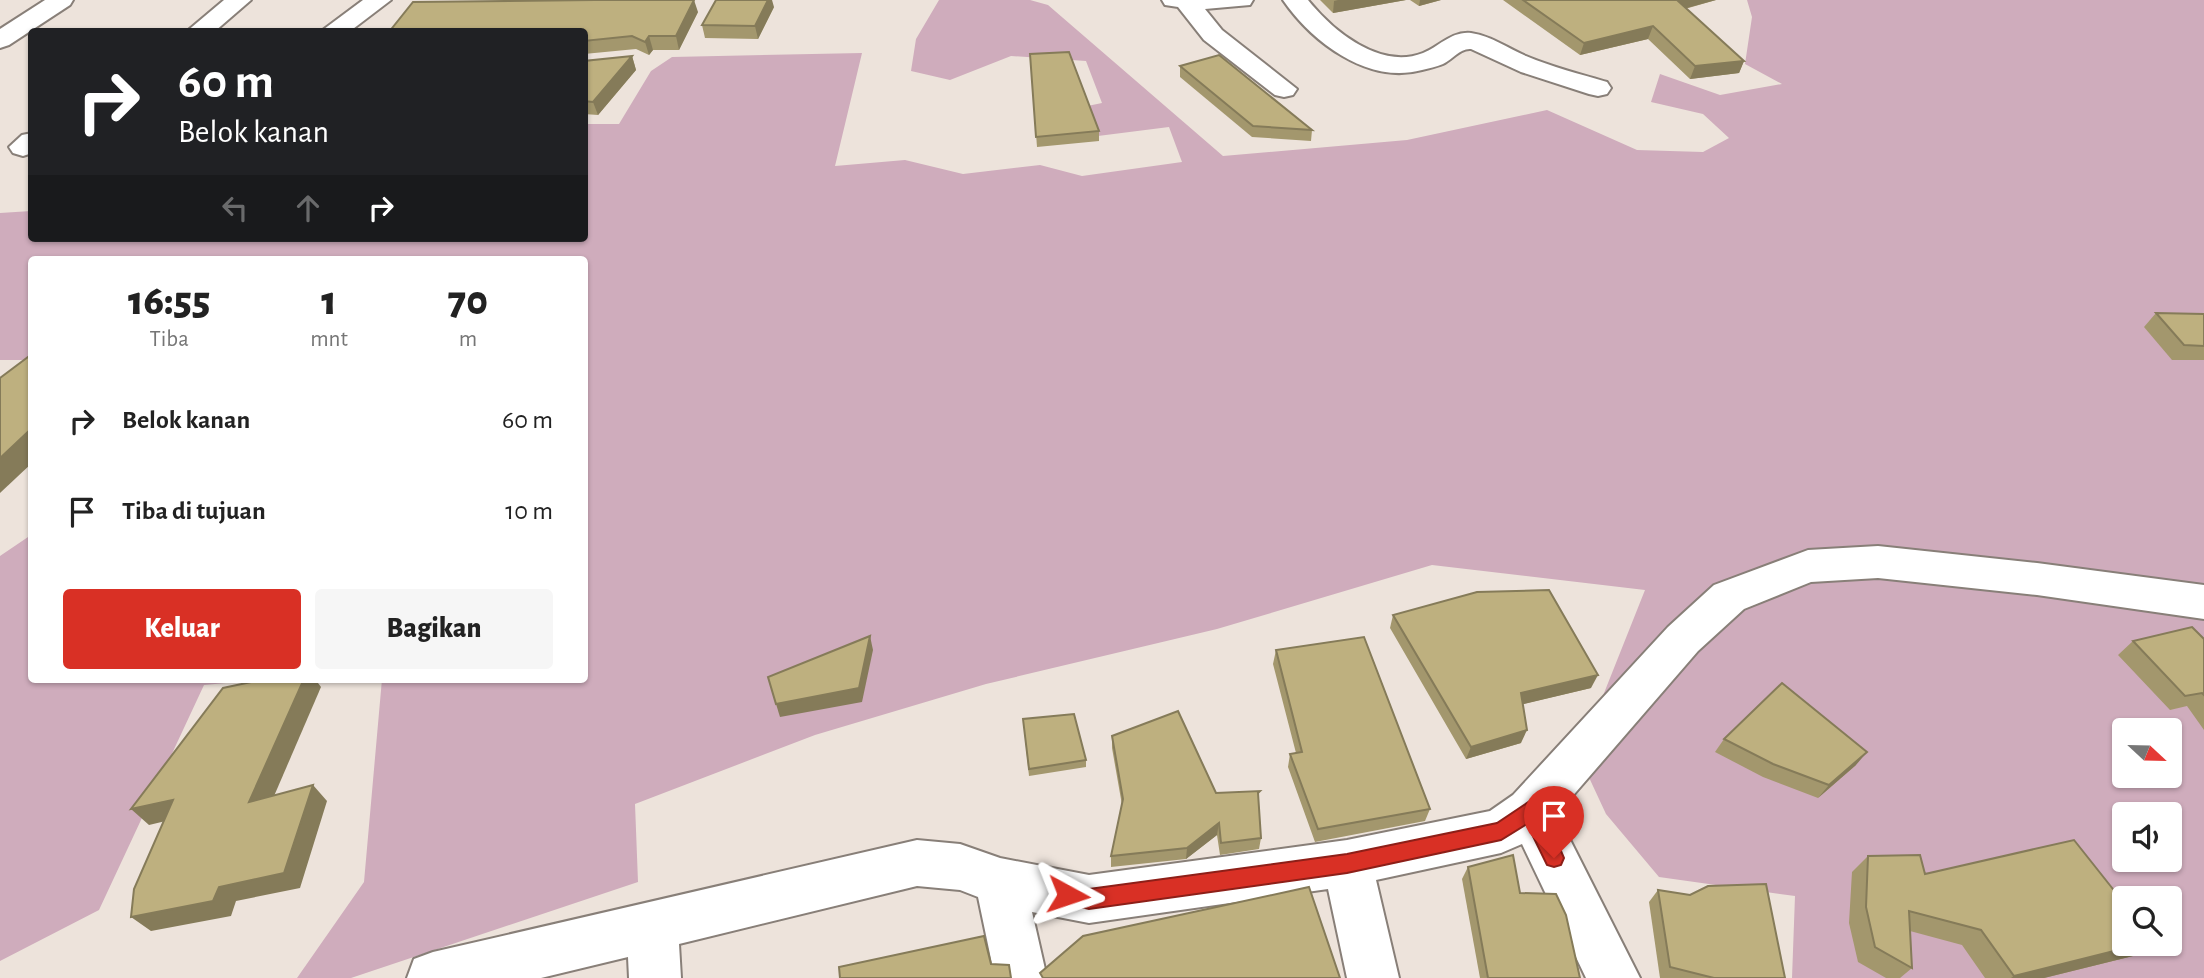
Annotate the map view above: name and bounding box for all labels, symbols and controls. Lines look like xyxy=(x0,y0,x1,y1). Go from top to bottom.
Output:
icon: right xyxy=(63,56,154,147)
text: 60 m xyxy=(178,58,274,107)
text: Belok kanan xyxy=(178,116,329,148)
icon: left xyxy=(216,189,254,227)
icon: ahead xyxy=(289,189,327,227)
icon: right xyxy=(362,189,400,227)
text: 16:55 xyxy=(128,280,210,322)
text: 1 xyxy=(321,280,337,322)
text: 70 xyxy=(448,280,488,322)
text: Tiba xyxy=(150,328,189,351)
text: mnt xyxy=(310,328,348,351)
text: m xyxy=(459,328,477,351)
icon: right xyxy=(63,402,101,440)
text: Belok kanan xyxy=(122,407,250,433)
text: 60 m xyxy=(502,407,553,433)
icon: arrive xyxy=(63,493,101,531)
text: Tiba di tujuan xyxy=(122,498,266,524)
text: 10 m xyxy=(505,498,553,524)
button: Keluar xyxy=(63,589,301,669)
button: Bagikan xyxy=(315,589,553,669)
north arrow xyxy=(2112,718,2182,788)
map controls xyxy=(2112,718,2182,956)
pin xyxy=(1524,786,1584,858)
icon: arrive xyxy=(1535,797,1573,835)
button: sound xyxy=(2112,802,2182,872)
position arrow xyxy=(1031,858,1105,932)
button: search xyxy=(2112,886,2182,956)

